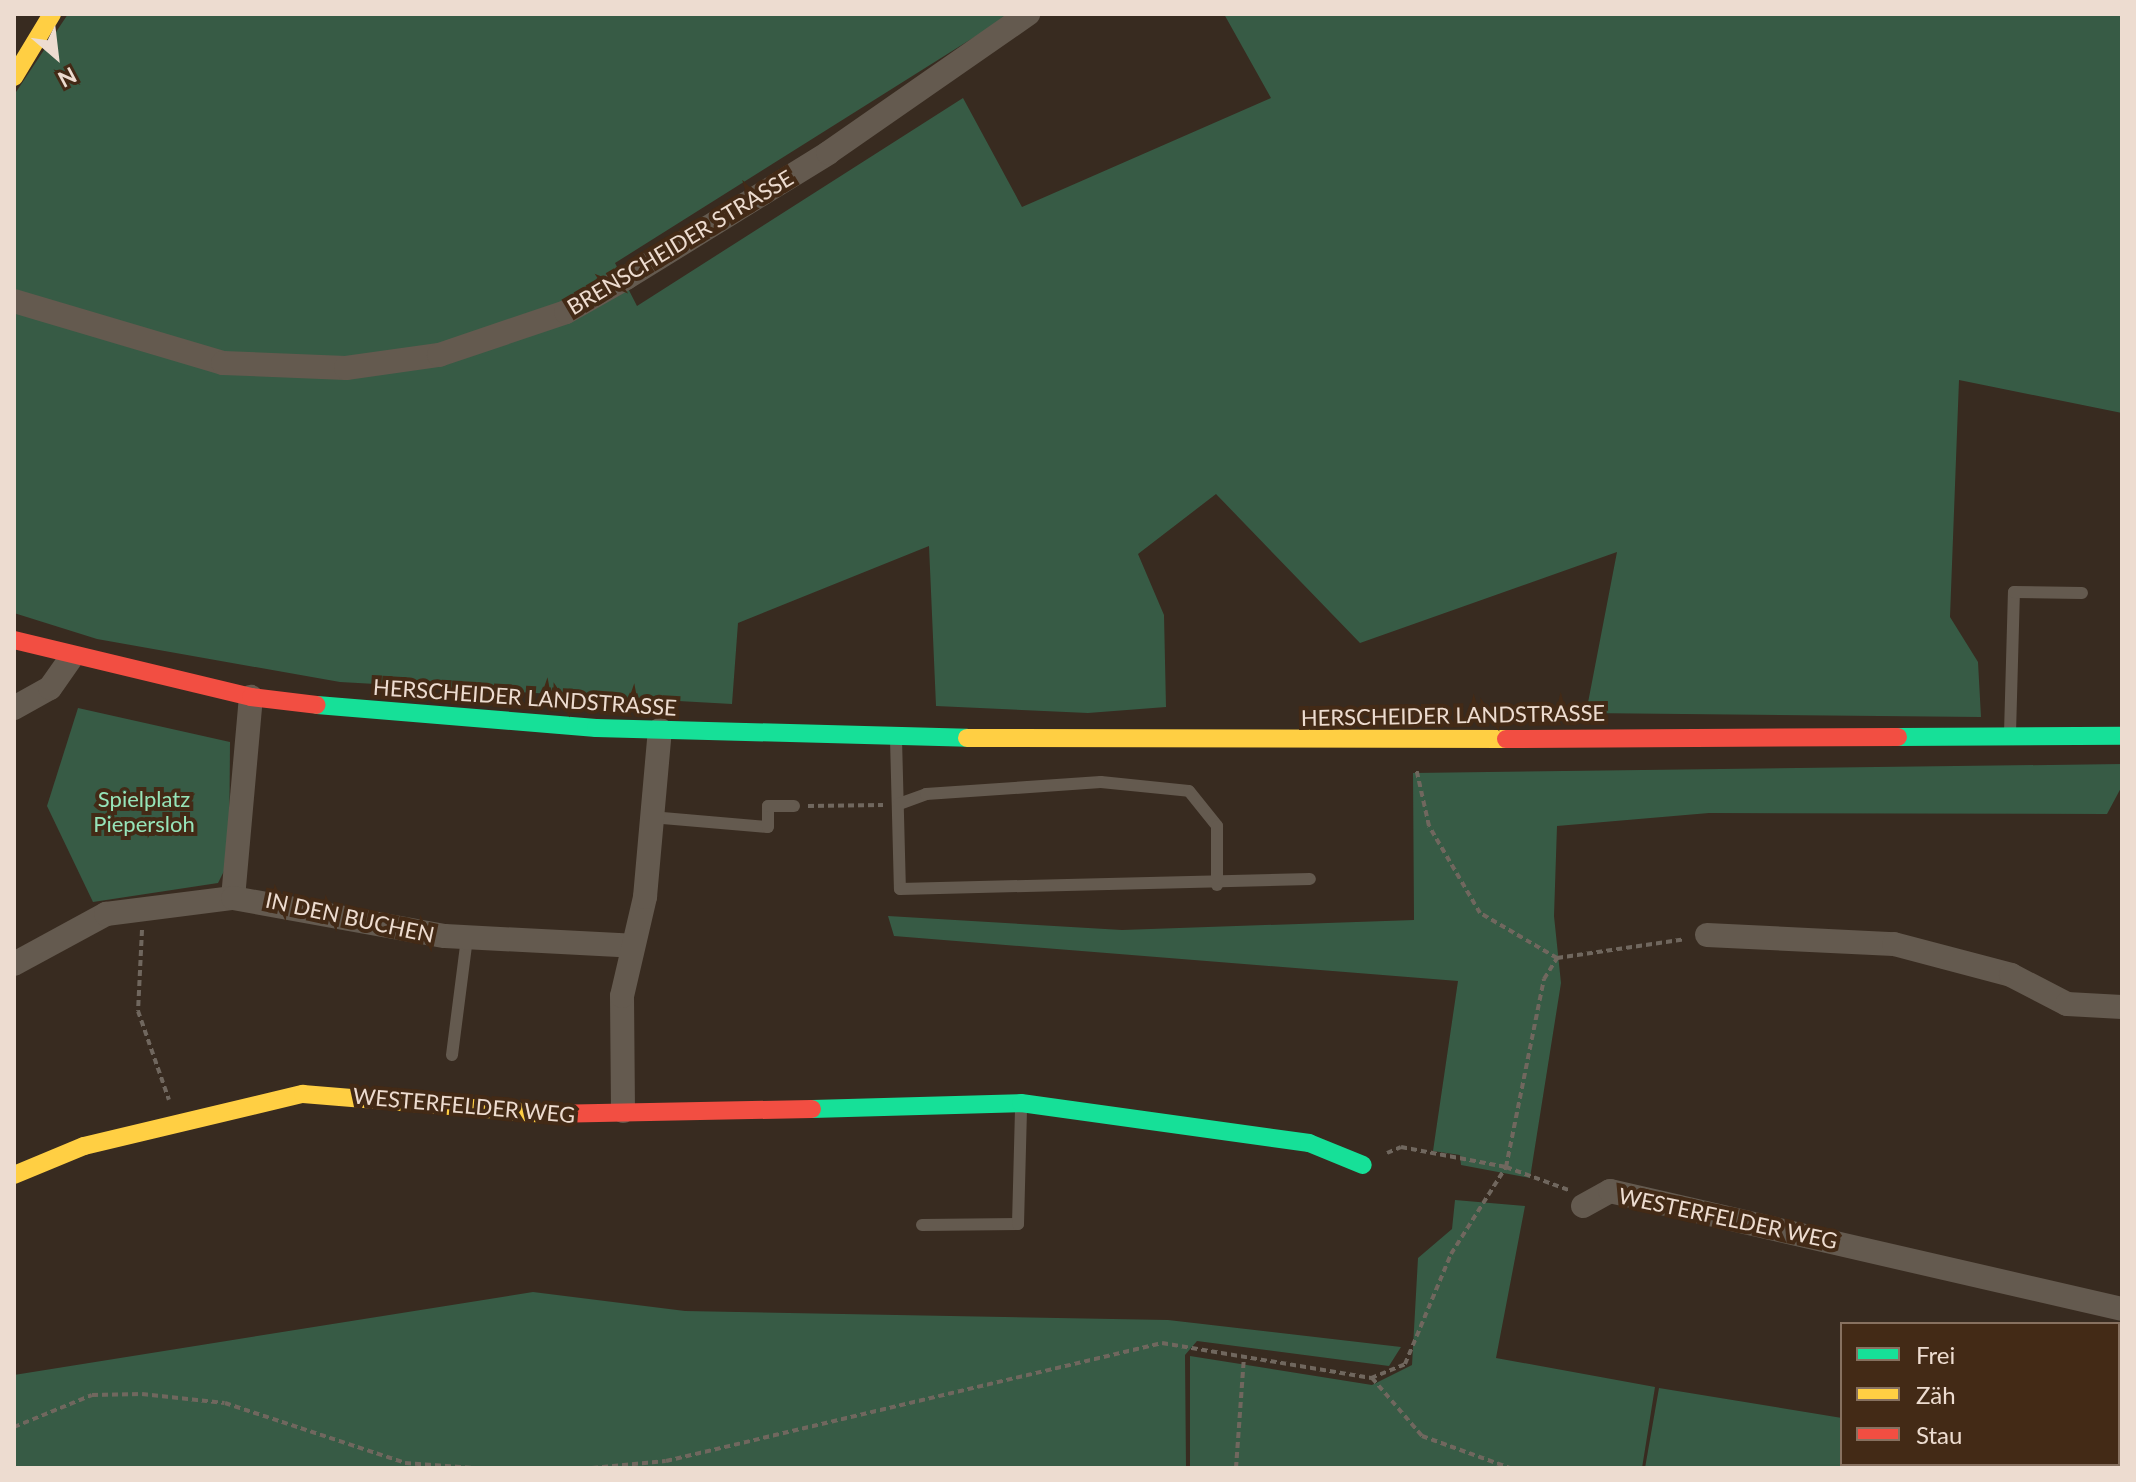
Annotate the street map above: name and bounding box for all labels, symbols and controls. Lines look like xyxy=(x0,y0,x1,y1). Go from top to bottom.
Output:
north arrow xyxy=(16,16,96,96)
text: N xyxy=(54,62,81,94)
street label: BRENSCHEIDER STRASSE xyxy=(562,164,798,320)
street label: HERSCHEIDER LANDSTRASSE xyxy=(372,673,678,721)
street label: HERSCHEIDER LANDSTRASSE xyxy=(1301,699,1605,731)
park label: Spielplatz Piepersloh xyxy=(93,785,195,836)
street label: IN DEN BUCHEN xyxy=(263,886,437,948)
street label: WESTERFELDER WEG xyxy=(352,1082,576,1128)
street label: WESTERFELDER WEG xyxy=(1616,1182,1840,1254)
legend xyxy=(1840,1322,2120,1466)
text: Frei xyxy=(1916,1340,1955,1369)
text: Zäh xyxy=(1916,1380,1956,1409)
text: Stau xyxy=(1916,1420,1962,1449)

